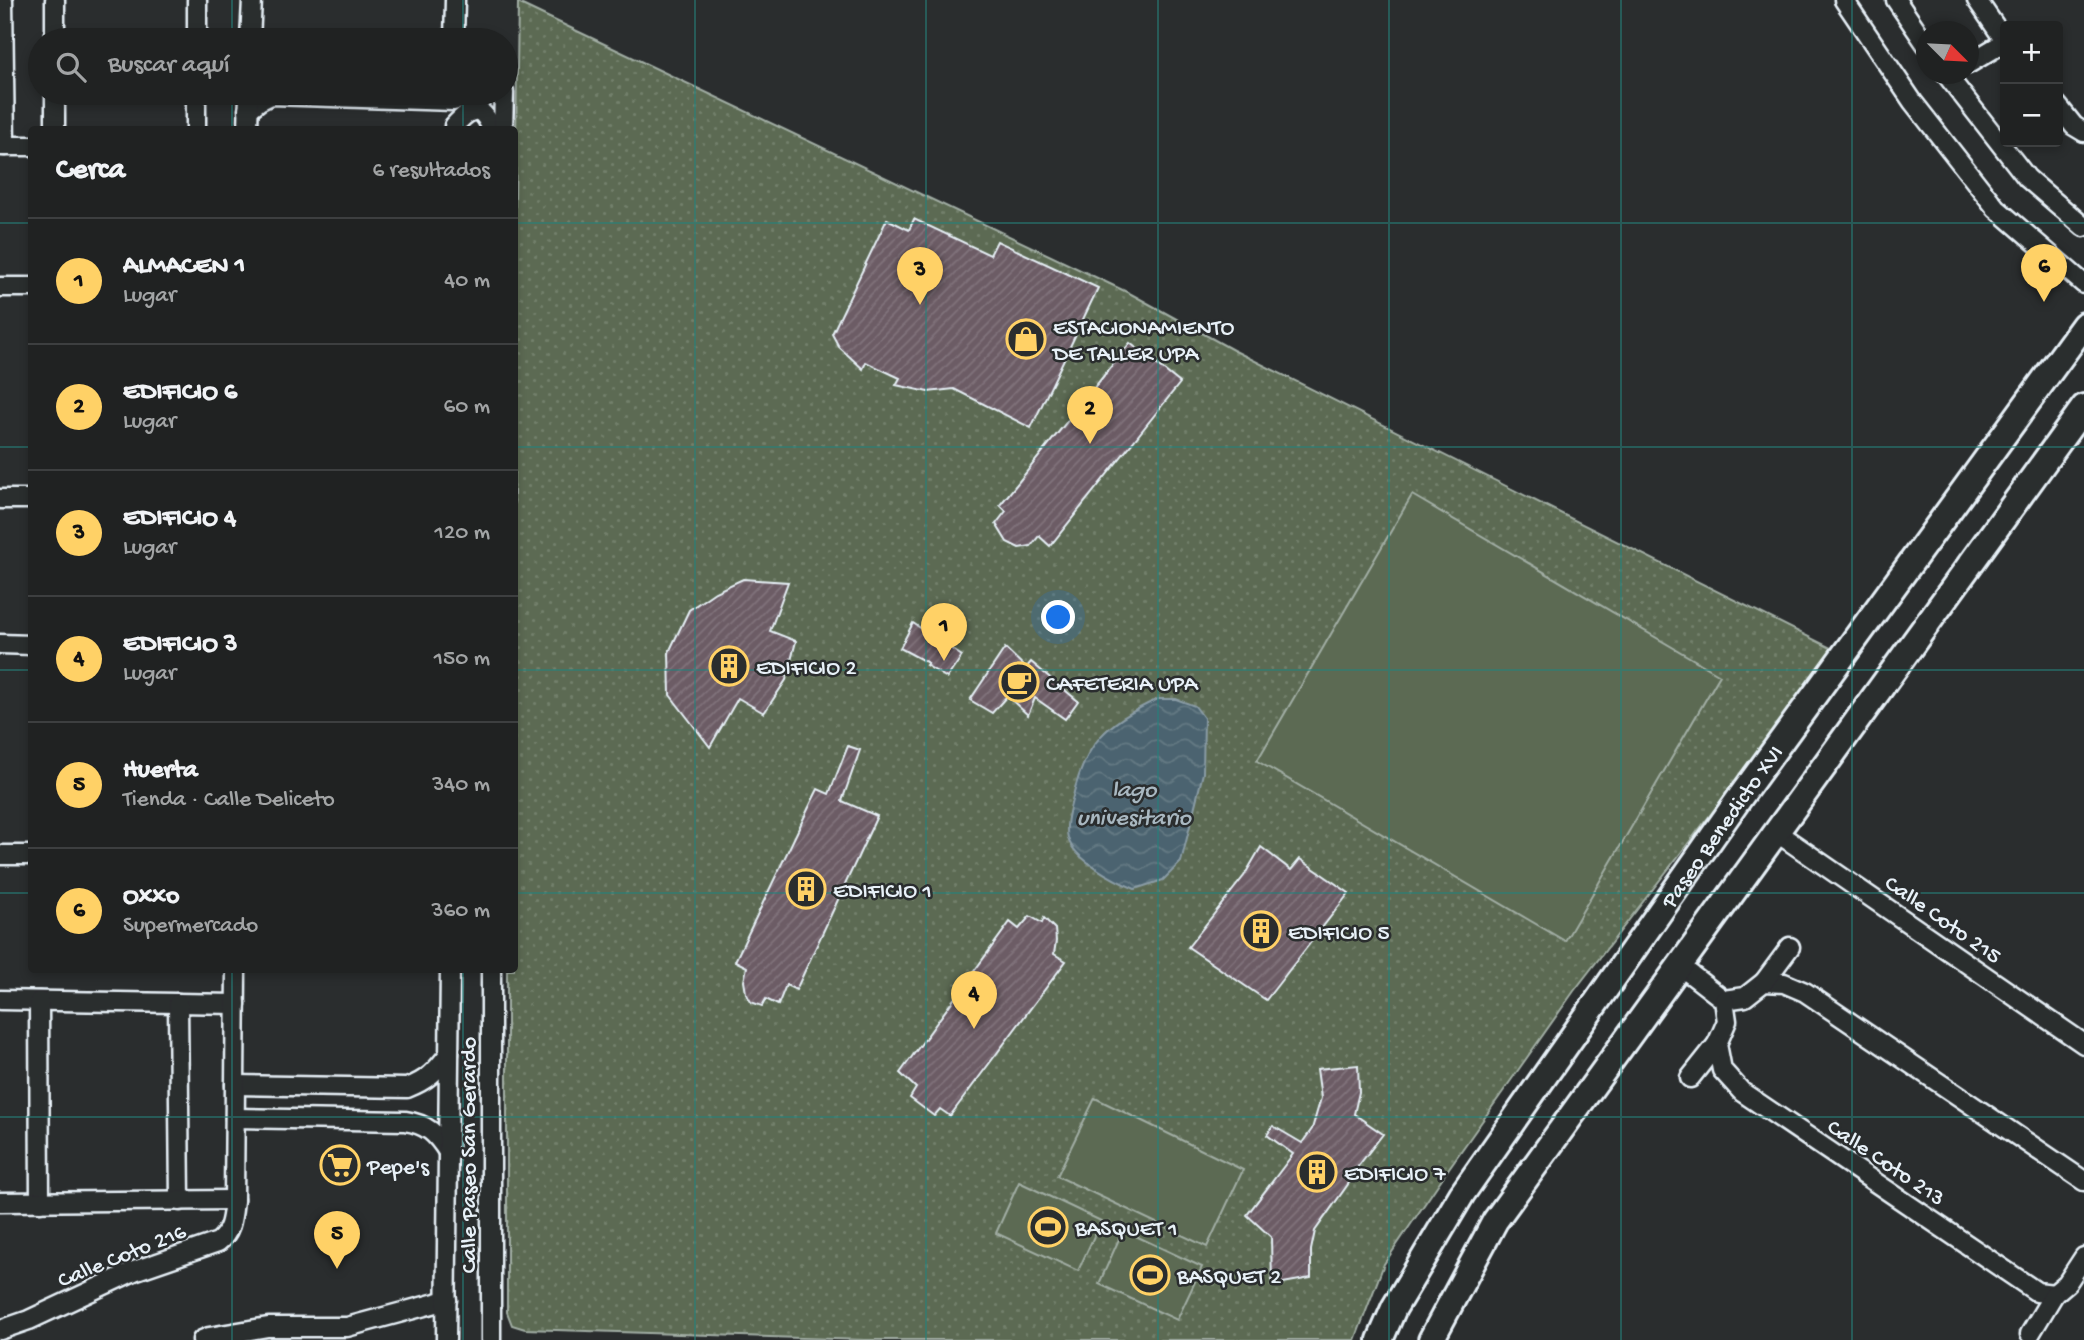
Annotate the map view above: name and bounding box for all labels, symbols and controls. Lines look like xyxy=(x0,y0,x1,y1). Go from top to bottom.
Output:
north arrow xyxy=(1916,21,1979,84)
map controls xyxy=(2000,21,2063,147)
button: + xyxy=(2000,21,2063,84)
search box xyxy=(28,28,518,105)
icon: search xyxy=(52,48,90,86)
text: Buscar aquí xyxy=(108,51,230,82)
button: − xyxy=(2000,84,2063,147)
text: Cerca xyxy=(56,154,125,189)
text: 6 resultados xyxy=(373,158,490,185)
pin: 6 xyxy=(2021,244,2067,302)
pin: 3 xyxy=(897,247,943,305)
text: ALMACEN 1 xyxy=(123,252,245,283)
text: 1 xyxy=(74,268,84,295)
text: 40 m xyxy=(444,268,490,295)
text: Lugar xyxy=(123,283,176,310)
place label: ESTACIONAMIENTO DE TALLER UPA xyxy=(1051,316,1235,369)
shop icon: ESTACIONAMIENTO DE TALLER UPA xyxy=(1005,318,1047,360)
text: EDIFICIO 6 xyxy=(123,378,237,409)
pin: 2 xyxy=(1067,386,1113,444)
text: 2 xyxy=(73,394,85,421)
text: 60 m xyxy=(444,394,490,421)
text: Lugar xyxy=(123,409,176,436)
text: EDIFICIO 4 xyxy=(123,504,236,535)
text: 3 xyxy=(73,520,85,547)
text: 120 m xyxy=(435,520,490,547)
text: Lugar xyxy=(123,535,176,562)
your location xyxy=(1041,600,1075,634)
pin: 1 xyxy=(921,603,967,661)
text: EDIFICIO 3 xyxy=(123,630,238,661)
building icon: EDIFICIO 2 xyxy=(708,645,750,687)
text: 4 xyxy=(74,646,84,673)
text: 150 m xyxy=(434,646,490,673)
place label: EDIFICIO 2 xyxy=(756,656,857,683)
text: Lugar xyxy=(123,661,176,688)
cafe icon: CAFETERIA UPA xyxy=(998,661,1040,703)
place label: CAFETERIA UPA xyxy=(1046,672,1199,699)
street label: Paseo Benedicto XVI xyxy=(1656,741,1791,915)
text: Huerta xyxy=(123,756,198,787)
text: 5 xyxy=(73,772,85,799)
text: 340 m xyxy=(432,772,490,799)
water label: lago univesitario xyxy=(1077,777,1193,834)
text: Tienda · Calle Deliceto xyxy=(123,787,335,814)
building icon: EDIFICIO 1 xyxy=(785,868,827,910)
street label: Calle Coto 215 xyxy=(1878,871,2006,971)
place label: EDIFICIO 1 xyxy=(833,879,932,906)
text: Oxxo xyxy=(123,882,180,913)
text: 6 xyxy=(73,898,85,925)
text: 360 m xyxy=(432,898,490,925)
building icon: EDIFICIO 5 xyxy=(1240,910,1282,952)
text: Supermercado xyxy=(123,913,258,940)
place label: EDIFICIO 5 xyxy=(1288,921,1390,948)
pin: 4 xyxy=(951,971,997,1029)
street label: Calle Paseo San Gerardo xyxy=(457,1037,484,1273)
street label: Calle Coto 213 xyxy=(1821,1115,1949,1213)
supermarket icon: Pepe's xyxy=(319,1144,361,1186)
building icon: EDIFICIO 7 xyxy=(1296,1151,1338,1193)
place label: Pepe's xyxy=(366,1155,430,1182)
place label: EDIFICIO 7 xyxy=(1344,1162,1446,1189)
sports icon: BASQUET 1 xyxy=(1027,1206,1069,1248)
pin: 5 xyxy=(314,1211,360,1269)
place label: BASQUET 1 xyxy=(1074,1217,1178,1244)
street label: Calle Coto 216 xyxy=(54,1219,191,1295)
sports icon: BASQUET 2 xyxy=(1129,1254,1171,1296)
place label: BASQUET 2 xyxy=(1176,1265,1282,1292)

